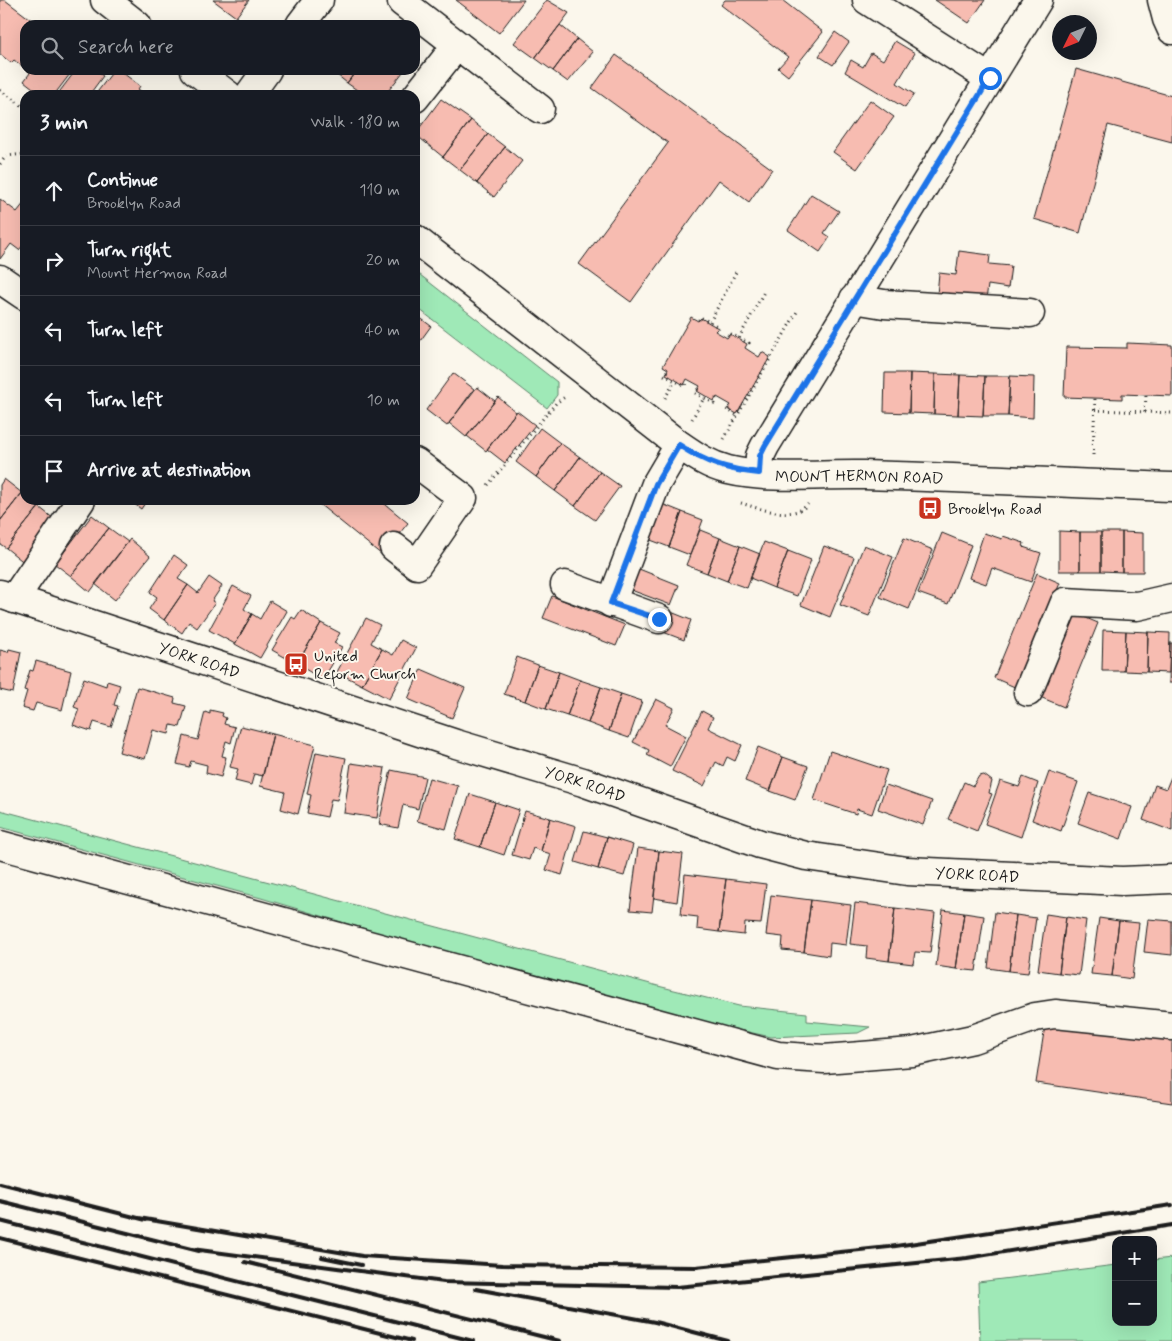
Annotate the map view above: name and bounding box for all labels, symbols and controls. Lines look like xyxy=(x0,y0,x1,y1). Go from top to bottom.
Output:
north arrow xyxy=(1052,15,1097,60)
search box xyxy=(20,20,420,75)
icon: search xyxy=(38,34,66,62)
text: Search here xyxy=(78,35,174,60)
route start xyxy=(979,67,1002,90)
text: 3 min xyxy=(40,109,88,137)
text: Walk · 180 m xyxy=(311,112,400,133)
text: Continue xyxy=(87,168,158,193)
icon: ahead xyxy=(40,177,68,205)
text: 110 m xyxy=(359,180,400,201)
text: Brooklyn Road xyxy=(87,193,181,214)
text: Turn right xyxy=(87,238,171,263)
icon: right xyxy=(40,247,68,275)
text: 20 m xyxy=(366,250,400,271)
text: Mount Hermon Road xyxy=(87,263,227,284)
icon: left xyxy=(40,317,68,345)
text: Turn left xyxy=(87,318,163,343)
text: 40 m xyxy=(364,320,400,341)
icon: left xyxy=(40,387,68,415)
text: Turn left xyxy=(87,388,163,413)
text: 10 m xyxy=(367,390,400,411)
icon: arrive xyxy=(40,457,68,485)
text: Arrive at destination xyxy=(87,458,251,483)
street label: MOUNT HERMON ROAD xyxy=(775,466,944,490)
bus stop icon: Brooklyn Road xyxy=(917,495,943,521)
place label: Brooklyn Road xyxy=(948,499,1042,520)
route end xyxy=(648,608,671,631)
street label: YORK ROAD xyxy=(156,638,242,684)
place label: United Reform Church xyxy=(314,646,416,687)
bus stop icon: United Reform Church xyxy=(283,651,309,677)
street label: YORK ROAD xyxy=(541,762,628,808)
street label: YORK ROAD xyxy=(934,863,1020,888)
map controls xyxy=(1112,1236,1157,1326)
button: + xyxy=(1112,1236,1157,1281)
button: − xyxy=(1112,1281,1157,1326)

